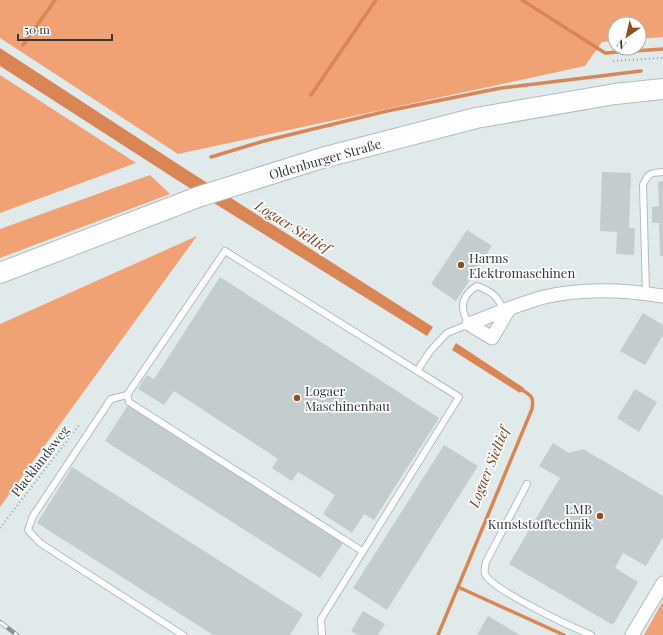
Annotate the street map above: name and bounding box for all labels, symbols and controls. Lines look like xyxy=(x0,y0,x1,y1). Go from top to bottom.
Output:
scale bar xyxy=(18,16,112,42)
north arrow xyxy=(607,16,647,56)
text: 50 m xyxy=(24,21,50,37)
text: N xyxy=(614,36,629,53)
street label: Oldenburger Straße xyxy=(267,134,383,183)
water label: Logaer Sieltief xyxy=(251,195,337,259)
place label: Harms Elektromaschinen xyxy=(469,249,575,281)
marker: Harms Elektromaschinen xyxy=(456,260,466,270)
place label: Logaer Maschinenbau xyxy=(305,382,390,414)
marker: Logaer Maschinenbau xyxy=(292,393,302,403)
water label: Logaer Sieltief xyxy=(463,421,514,511)
street label: Placklandsweg xyxy=(7,422,73,500)
place label: LMB Kunststofftechnik xyxy=(488,500,593,532)
marker: LMB Kunststofftechnik xyxy=(595,511,605,521)

